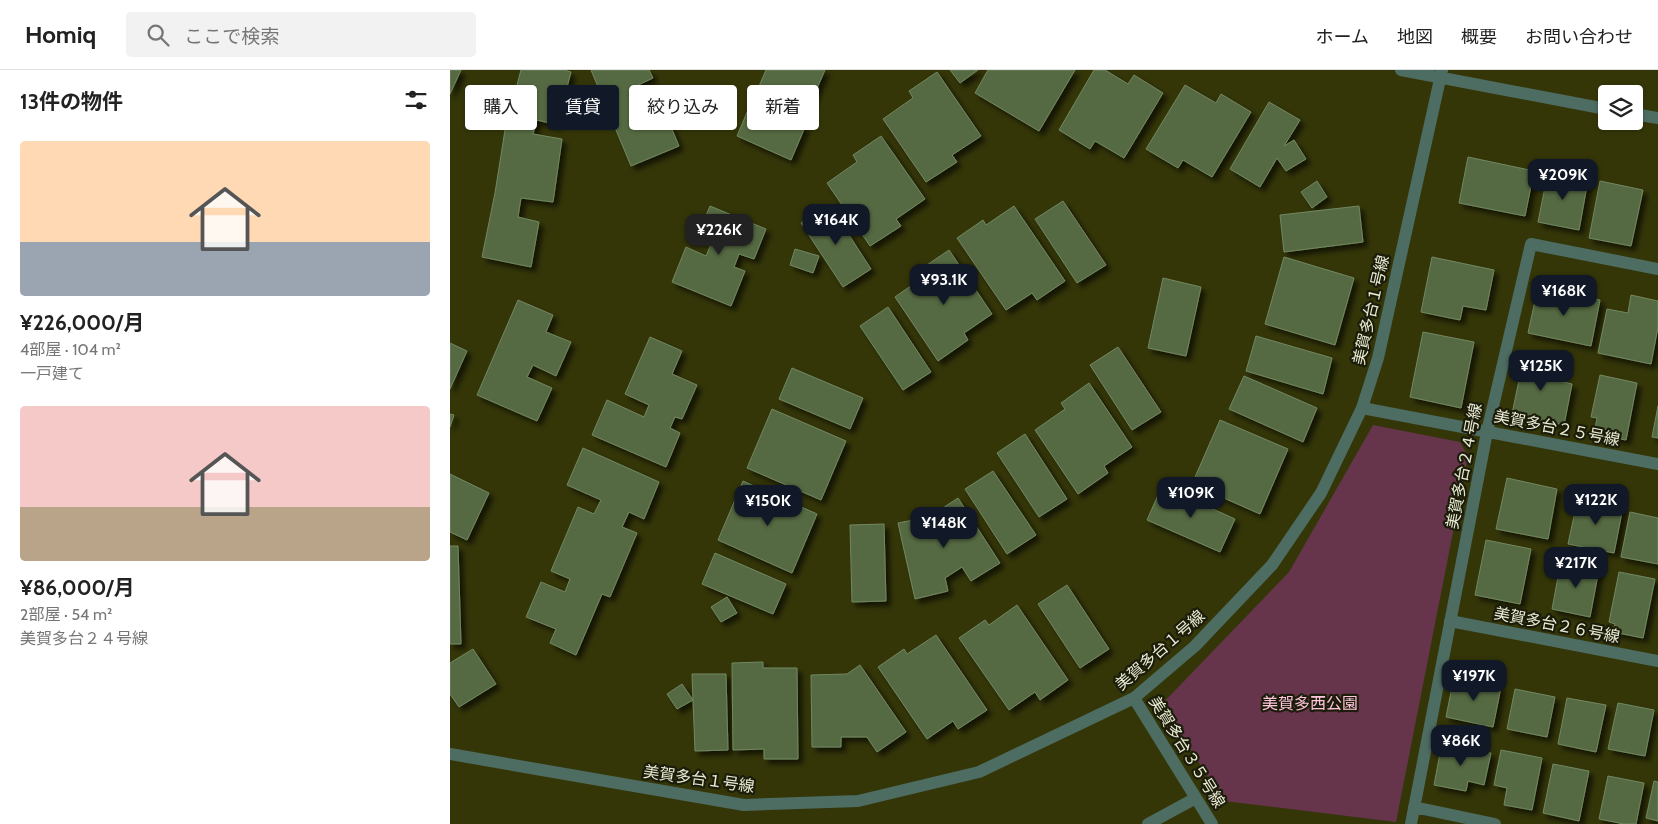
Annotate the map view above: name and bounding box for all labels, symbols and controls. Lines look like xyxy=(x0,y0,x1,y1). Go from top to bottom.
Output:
search box xyxy=(126,12,476,57)
text: Homiq xyxy=(25,20,96,49)
icon: search xyxy=(144,21,172,49)
text: ここで検索 xyxy=(184,25,279,48)
text: ホーム xyxy=(1316,26,1369,48)
text: 地図 xyxy=(1397,26,1433,48)
text: 概要 xyxy=(1461,26,1497,48)
text: お問い合わせ xyxy=(1525,26,1633,48)
chip: 購入 xyxy=(465,85,537,130)
chip: 賃貸 xyxy=(547,85,619,130)
chip: 絞り込み xyxy=(629,85,737,130)
chip: 新着 xyxy=(747,85,819,130)
map controls xyxy=(1598,85,1643,130)
button: layers xyxy=(1598,85,1643,130)
icon: filters xyxy=(402,86,430,114)
text: 13件の物件 xyxy=(20,89,123,114)
pin: ¥209K xyxy=(1528,158,1598,201)
text: ¥209K xyxy=(1539,165,1587,184)
icon: home xyxy=(180,174,270,264)
pin: ¥164K xyxy=(801,204,871,246)
text: ¥164K xyxy=(814,210,858,229)
pin: ¥226K xyxy=(684,214,754,256)
text: ¥226K xyxy=(696,220,742,239)
street label: 美賀多台１号線 xyxy=(1349,253,1393,367)
pin: ¥93.1K xyxy=(903,264,985,306)
text: ¥93.1K xyxy=(921,270,967,289)
pin: ¥168K xyxy=(1529,274,1599,317)
text: ¥168K xyxy=(1542,281,1586,300)
text: ¥226,000/月 xyxy=(20,310,144,335)
text: 4部屋 · 104 m² xyxy=(20,340,121,359)
pin: ¥125K xyxy=(1506,350,1576,392)
text: ¥125K xyxy=(1520,356,1562,375)
text: 一戸建て xyxy=(20,364,84,383)
street label: 美賀多台２４号線 xyxy=(1442,401,1486,531)
street label: 美賀多台２５号線 xyxy=(1492,406,1622,450)
icon: home xyxy=(180,439,270,529)
pin: ¥109K xyxy=(1156,476,1226,519)
text: ¥109K xyxy=(1168,483,1214,502)
pin: ¥150K xyxy=(733,484,803,527)
pin: ¥122K xyxy=(1561,484,1631,526)
text: ¥122K xyxy=(1575,490,1617,509)
text: ¥150K xyxy=(745,491,791,510)
pin: ¥148K xyxy=(909,506,979,549)
text: ¥148K xyxy=(921,513,967,532)
pin: ¥217K xyxy=(1541,546,1611,589)
text: ¥217K xyxy=(1555,553,1597,572)
text: ¥86,000/月 xyxy=(20,575,135,600)
street label: 美賀多台２６号線 xyxy=(1492,603,1622,647)
text: 2部屋 · 54 m² xyxy=(20,605,112,624)
street label: 美賀多台１号線 xyxy=(1111,606,1209,694)
text: 美賀多台２４号線 xyxy=(20,629,148,648)
pin: ¥197K xyxy=(1439,660,1509,702)
text: ¥197K xyxy=(1453,666,1495,685)
street label: 美賀多台３５号線 xyxy=(1145,693,1229,811)
park label: 美賀多西公園 xyxy=(1262,694,1358,713)
pin: ¥86K xyxy=(1431,724,1491,767)
text: ¥86K xyxy=(1442,731,1480,750)
street label: 美賀多台１号線 xyxy=(642,762,756,796)

